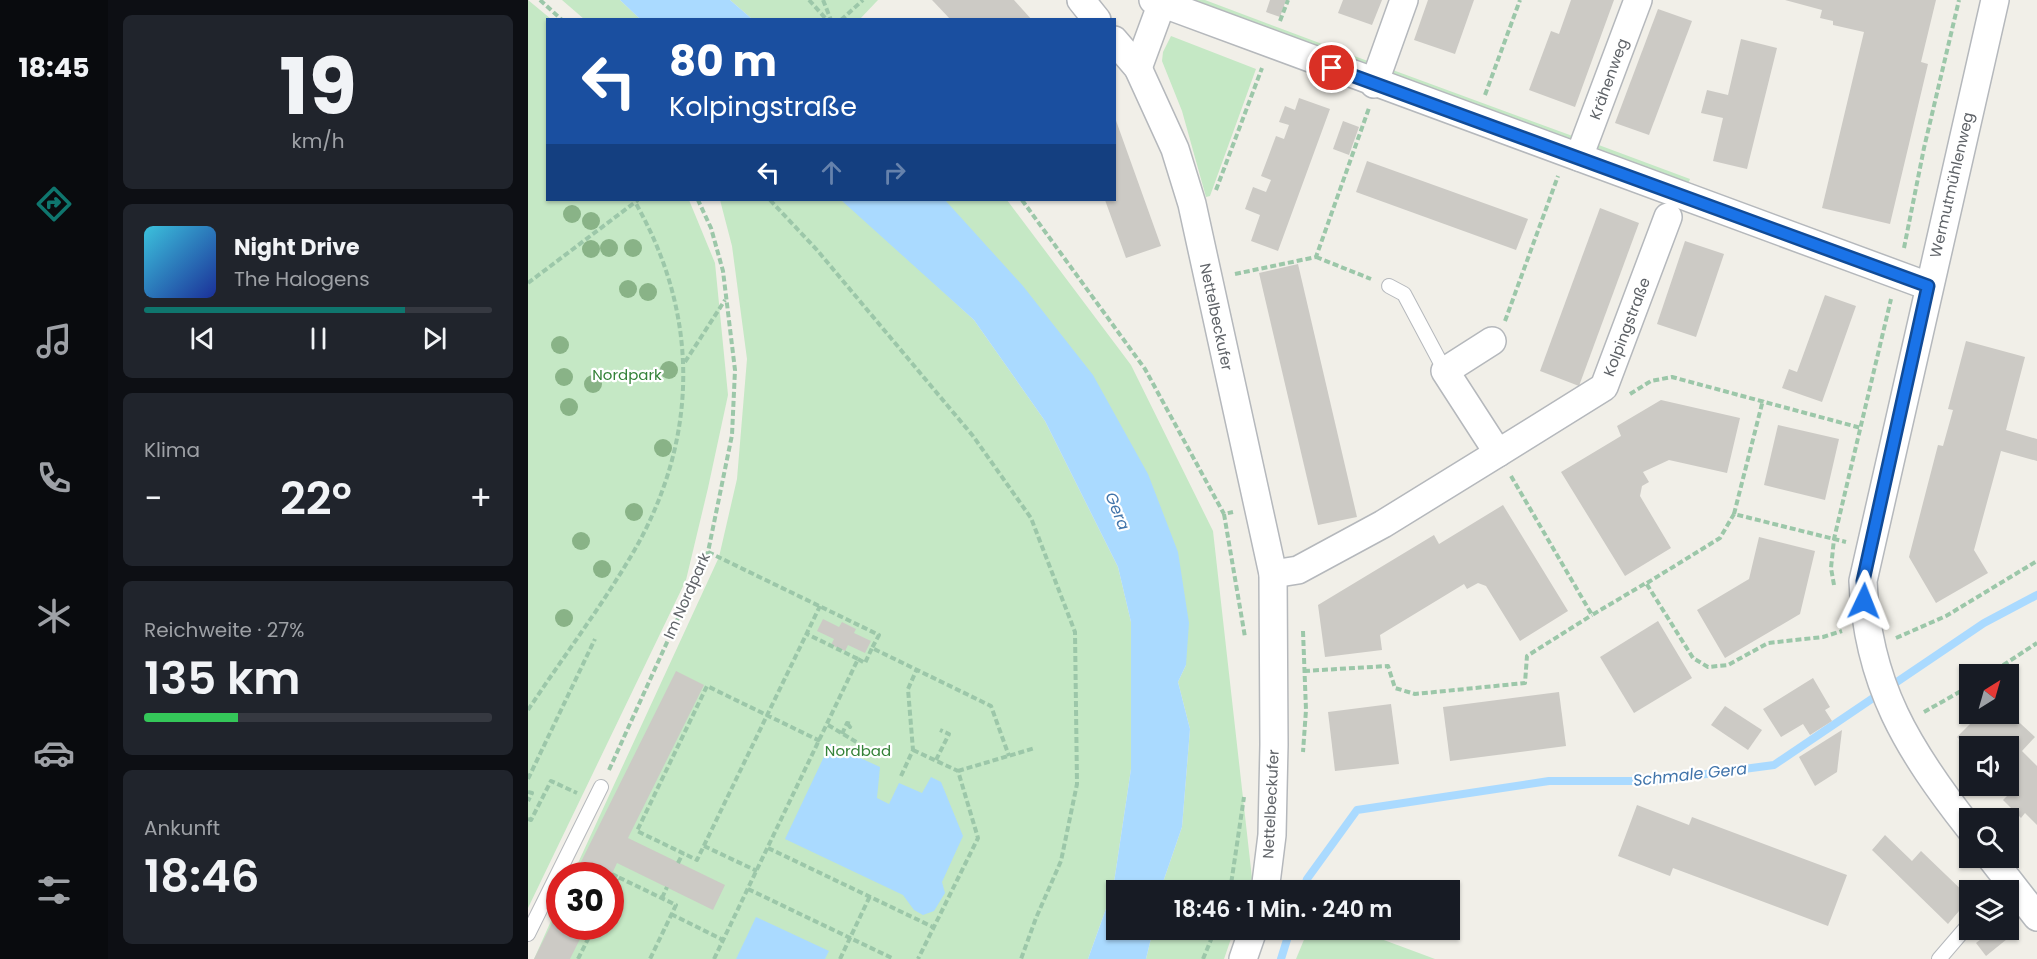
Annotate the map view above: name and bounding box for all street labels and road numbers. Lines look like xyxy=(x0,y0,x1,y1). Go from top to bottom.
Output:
street label: Krähenweg xyxy=(1584,35,1633,122)
street label: Wermutmühlenweg xyxy=(1925,110,1979,260)
street label: Nettelbeckufer xyxy=(1195,261,1238,373)
street label: Kolpingstraße xyxy=(1598,274,1655,379)
street label: Im Nordpark xyxy=(658,549,715,642)
street label: Nettelbeckufer xyxy=(1257,748,1284,859)

